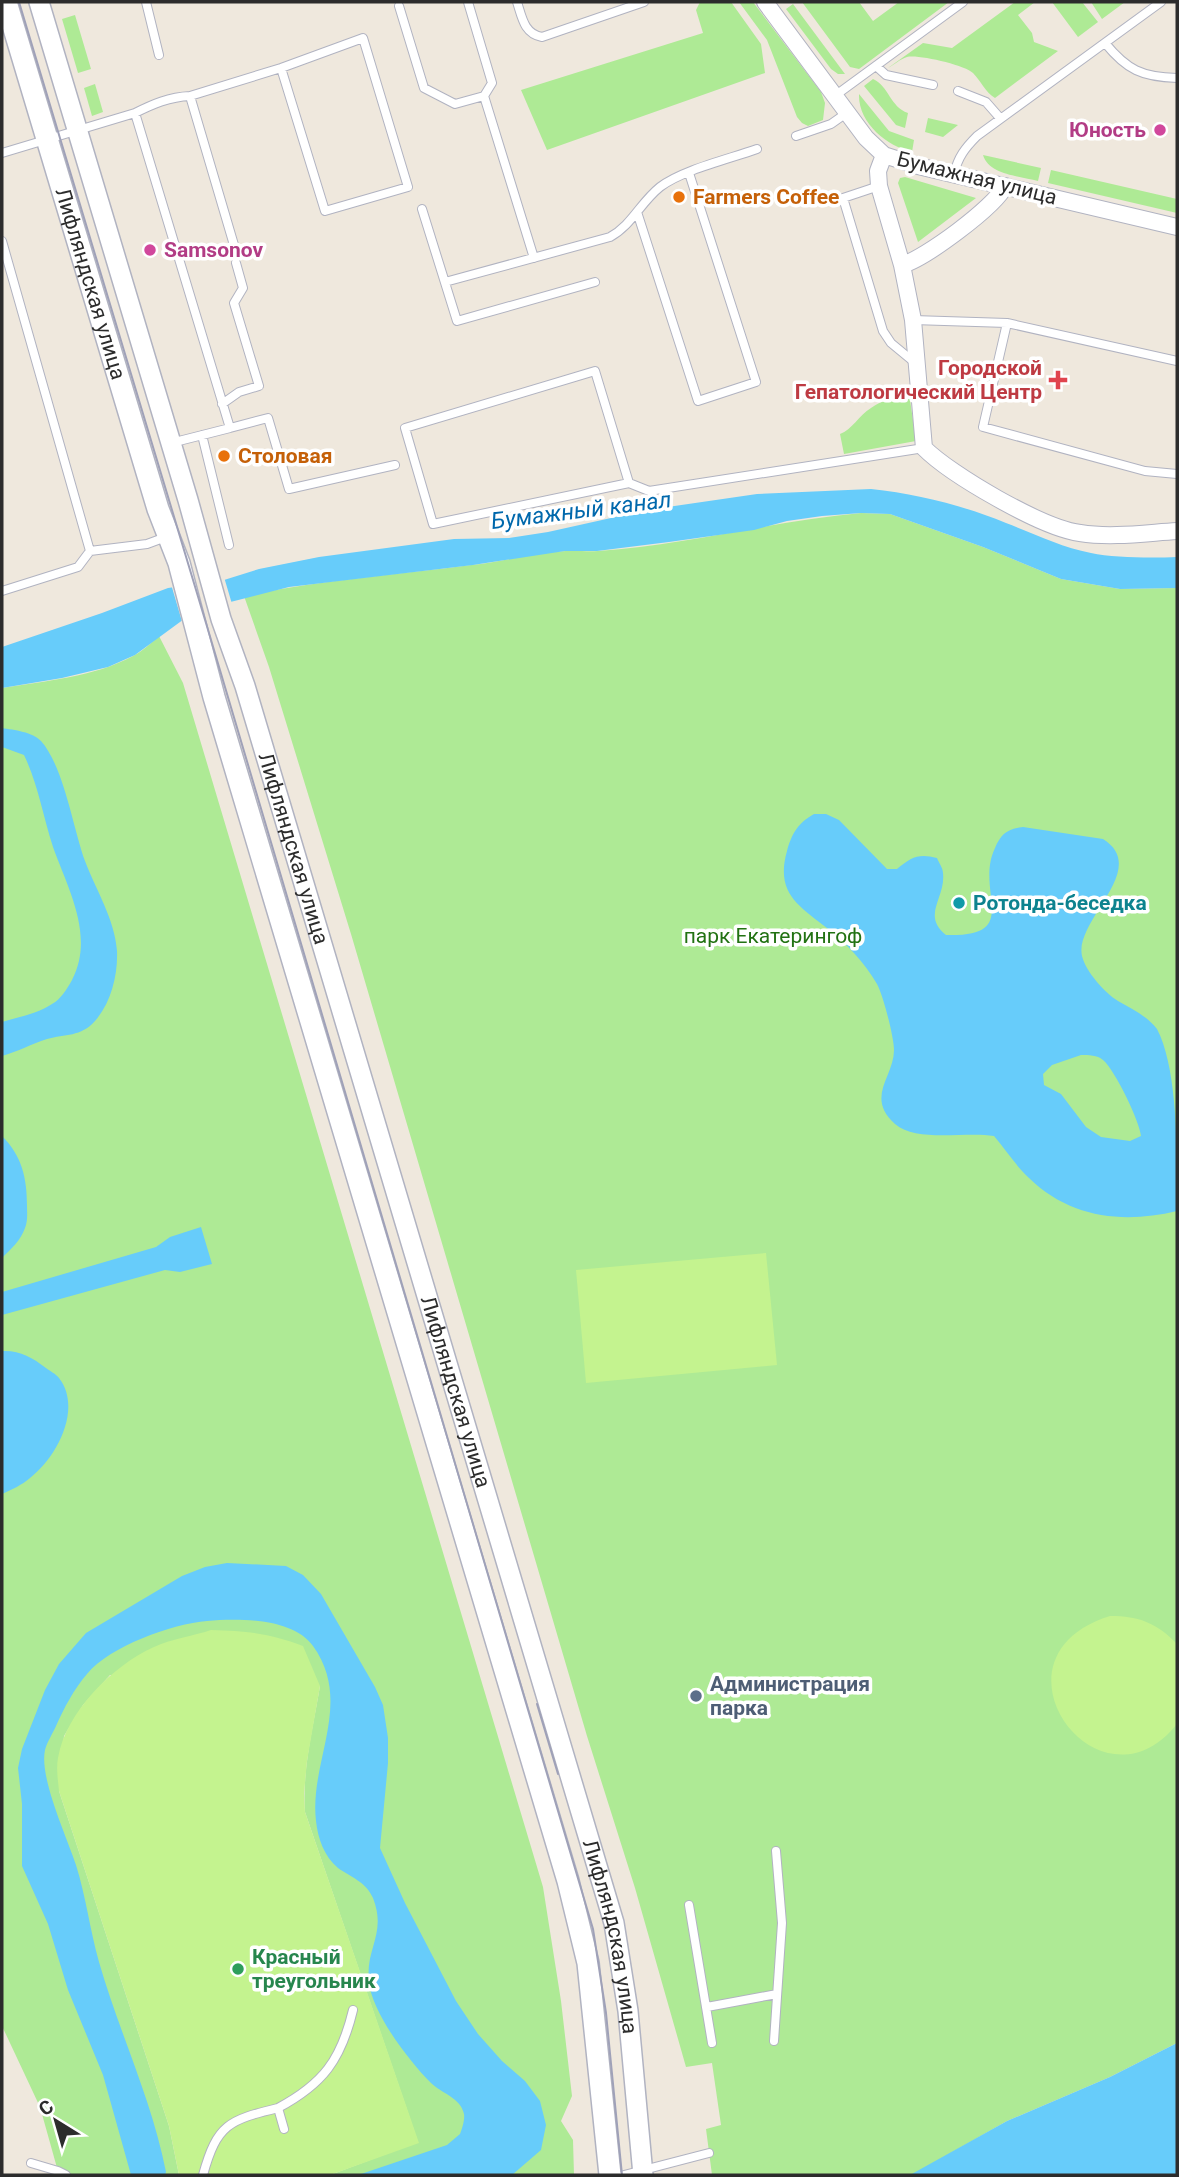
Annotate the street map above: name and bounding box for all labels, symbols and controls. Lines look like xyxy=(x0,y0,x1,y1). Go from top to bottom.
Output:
place label: Юность xyxy=(1069,118,1146,142)
marker: Юность xyxy=(1152,122,1168,138)
street label: Бумажная улица xyxy=(894,146,1060,210)
street label: Лифляндская улица xyxy=(50,185,130,382)
place label: Farmers Coffee xyxy=(693,185,839,209)
marker: Farmers Coffee xyxy=(671,189,687,205)
place label: Samsonov xyxy=(164,238,263,262)
marker: Samsonov xyxy=(142,242,158,258)
place label: Городской Гепатологический Центр xyxy=(795,356,1042,404)
marker: Городской Гепатологический Центр xyxy=(1048,370,1068,390)
place label: Столовая xyxy=(238,444,332,468)
marker: Столовая xyxy=(216,448,232,464)
water label: Бумажный канал xyxy=(489,486,673,535)
street label: Лифляндская улица xyxy=(254,750,333,947)
place label: Ротонда-беседка xyxy=(973,891,1147,915)
marker: Ротонда-беседка xyxy=(951,895,967,911)
park label: парк Екатерингоф xyxy=(684,924,862,948)
street label: Лифляндская улица xyxy=(416,1293,495,1490)
place label: Администрация парка xyxy=(710,1672,870,1720)
marker: Администрация парка xyxy=(688,1688,704,1704)
street label: Лифляндская улица xyxy=(578,1836,642,2035)
place label: Красный треугольник xyxy=(252,1945,376,1993)
marker: Красный треугольник xyxy=(230,1961,246,1977)
north arrow xyxy=(21,2086,91,2156)
text: С xyxy=(34,2095,58,2121)

